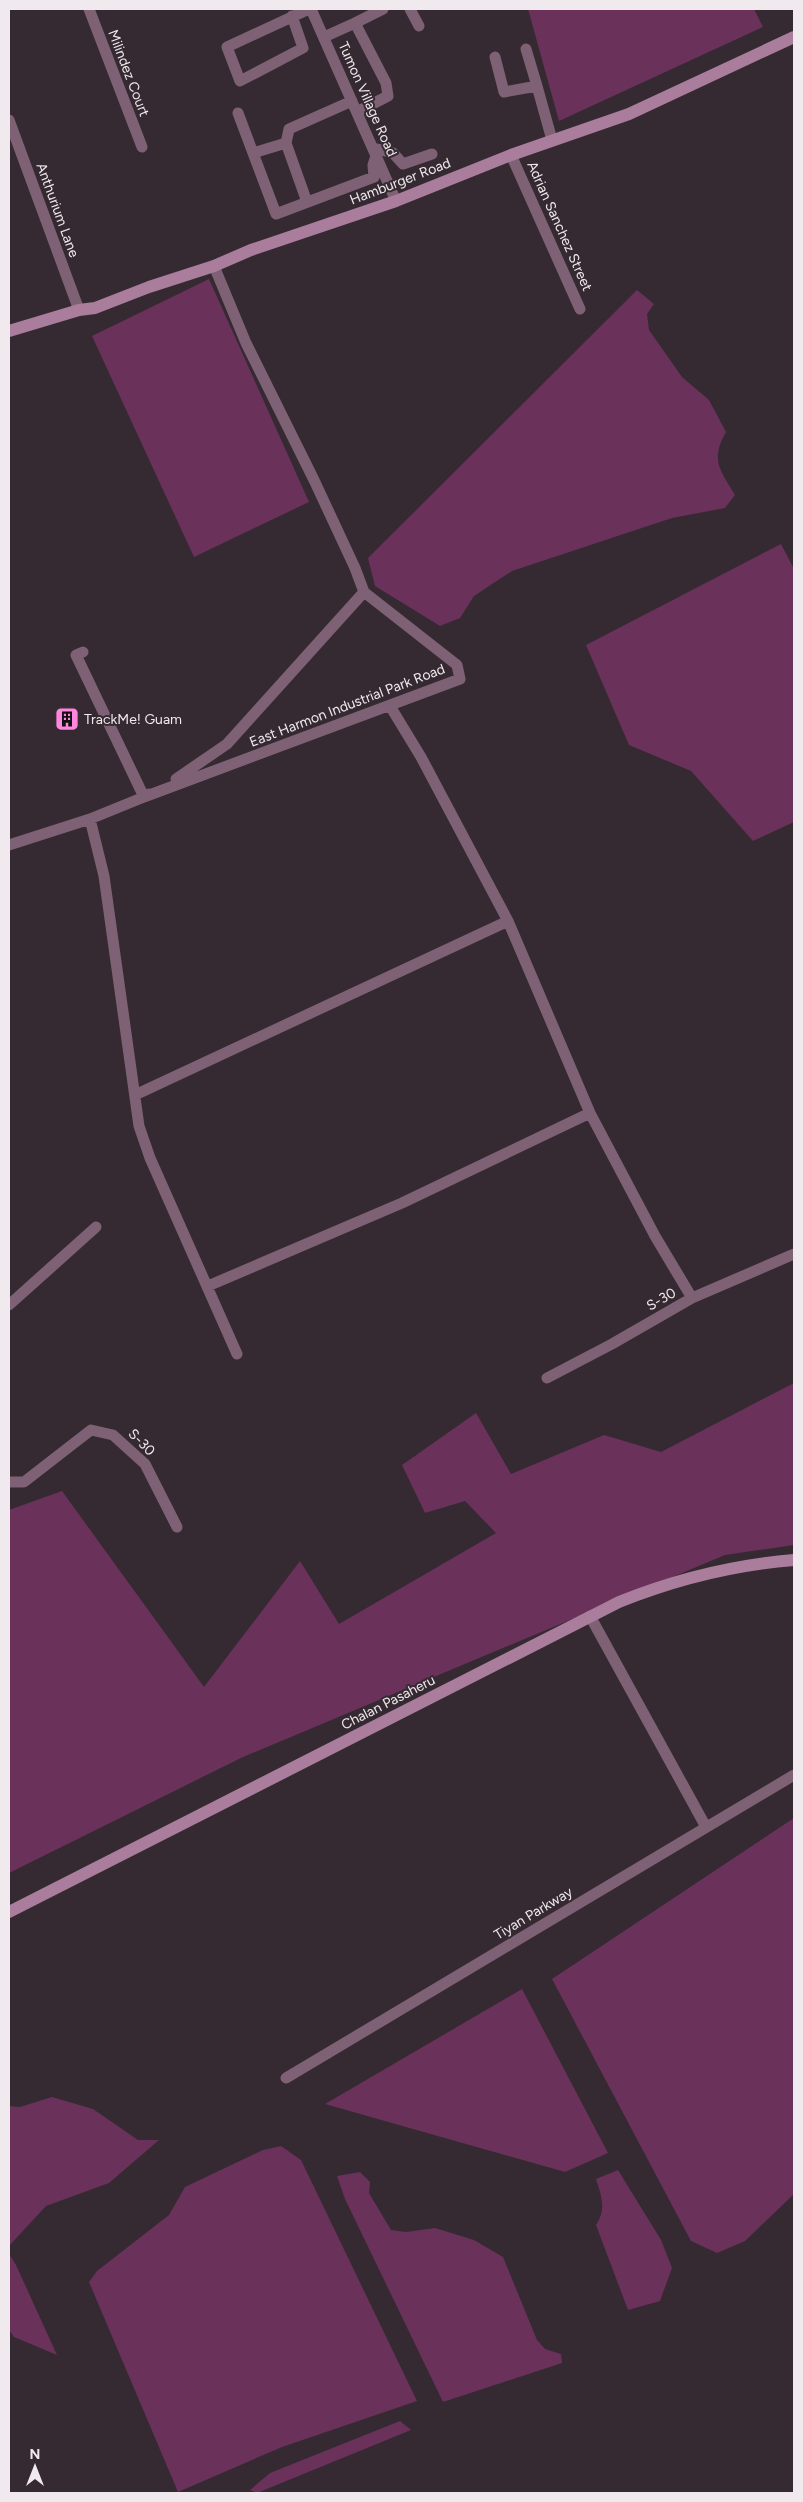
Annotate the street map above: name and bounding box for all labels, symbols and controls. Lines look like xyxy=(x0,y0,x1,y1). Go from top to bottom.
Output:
street label: Milindez Court xyxy=(104,27,153,119)
street label: Tumon Village Road xyxy=(335,39,401,159)
street label: Hamburger Road xyxy=(347,154,453,209)
street label: Adrian Sanchez Street xyxy=(523,159,596,294)
street label: Anthurium Lane xyxy=(33,161,83,260)
street label: East Harmon Industrial Park Road xyxy=(247,660,447,751)
building icon: TrackMe! Guam xyxy=(54,706,80,732)
place label: TrackMe! Guam xyxy=(84,711,182,728)
street label: S-30 xyxy=(644,1284,679,1315)
street label: S-30 xyxy=(125,1425,159,1459)
street label: Chalan Pasaheru xyxy=(338,1671,438,1733)
street label: Tiyan Parkway xyxy=(491,1883,576,1943)
north arrow xyxy=(10,2442,60,2492)
text: N xyxy=(30,2446,40,2463)

